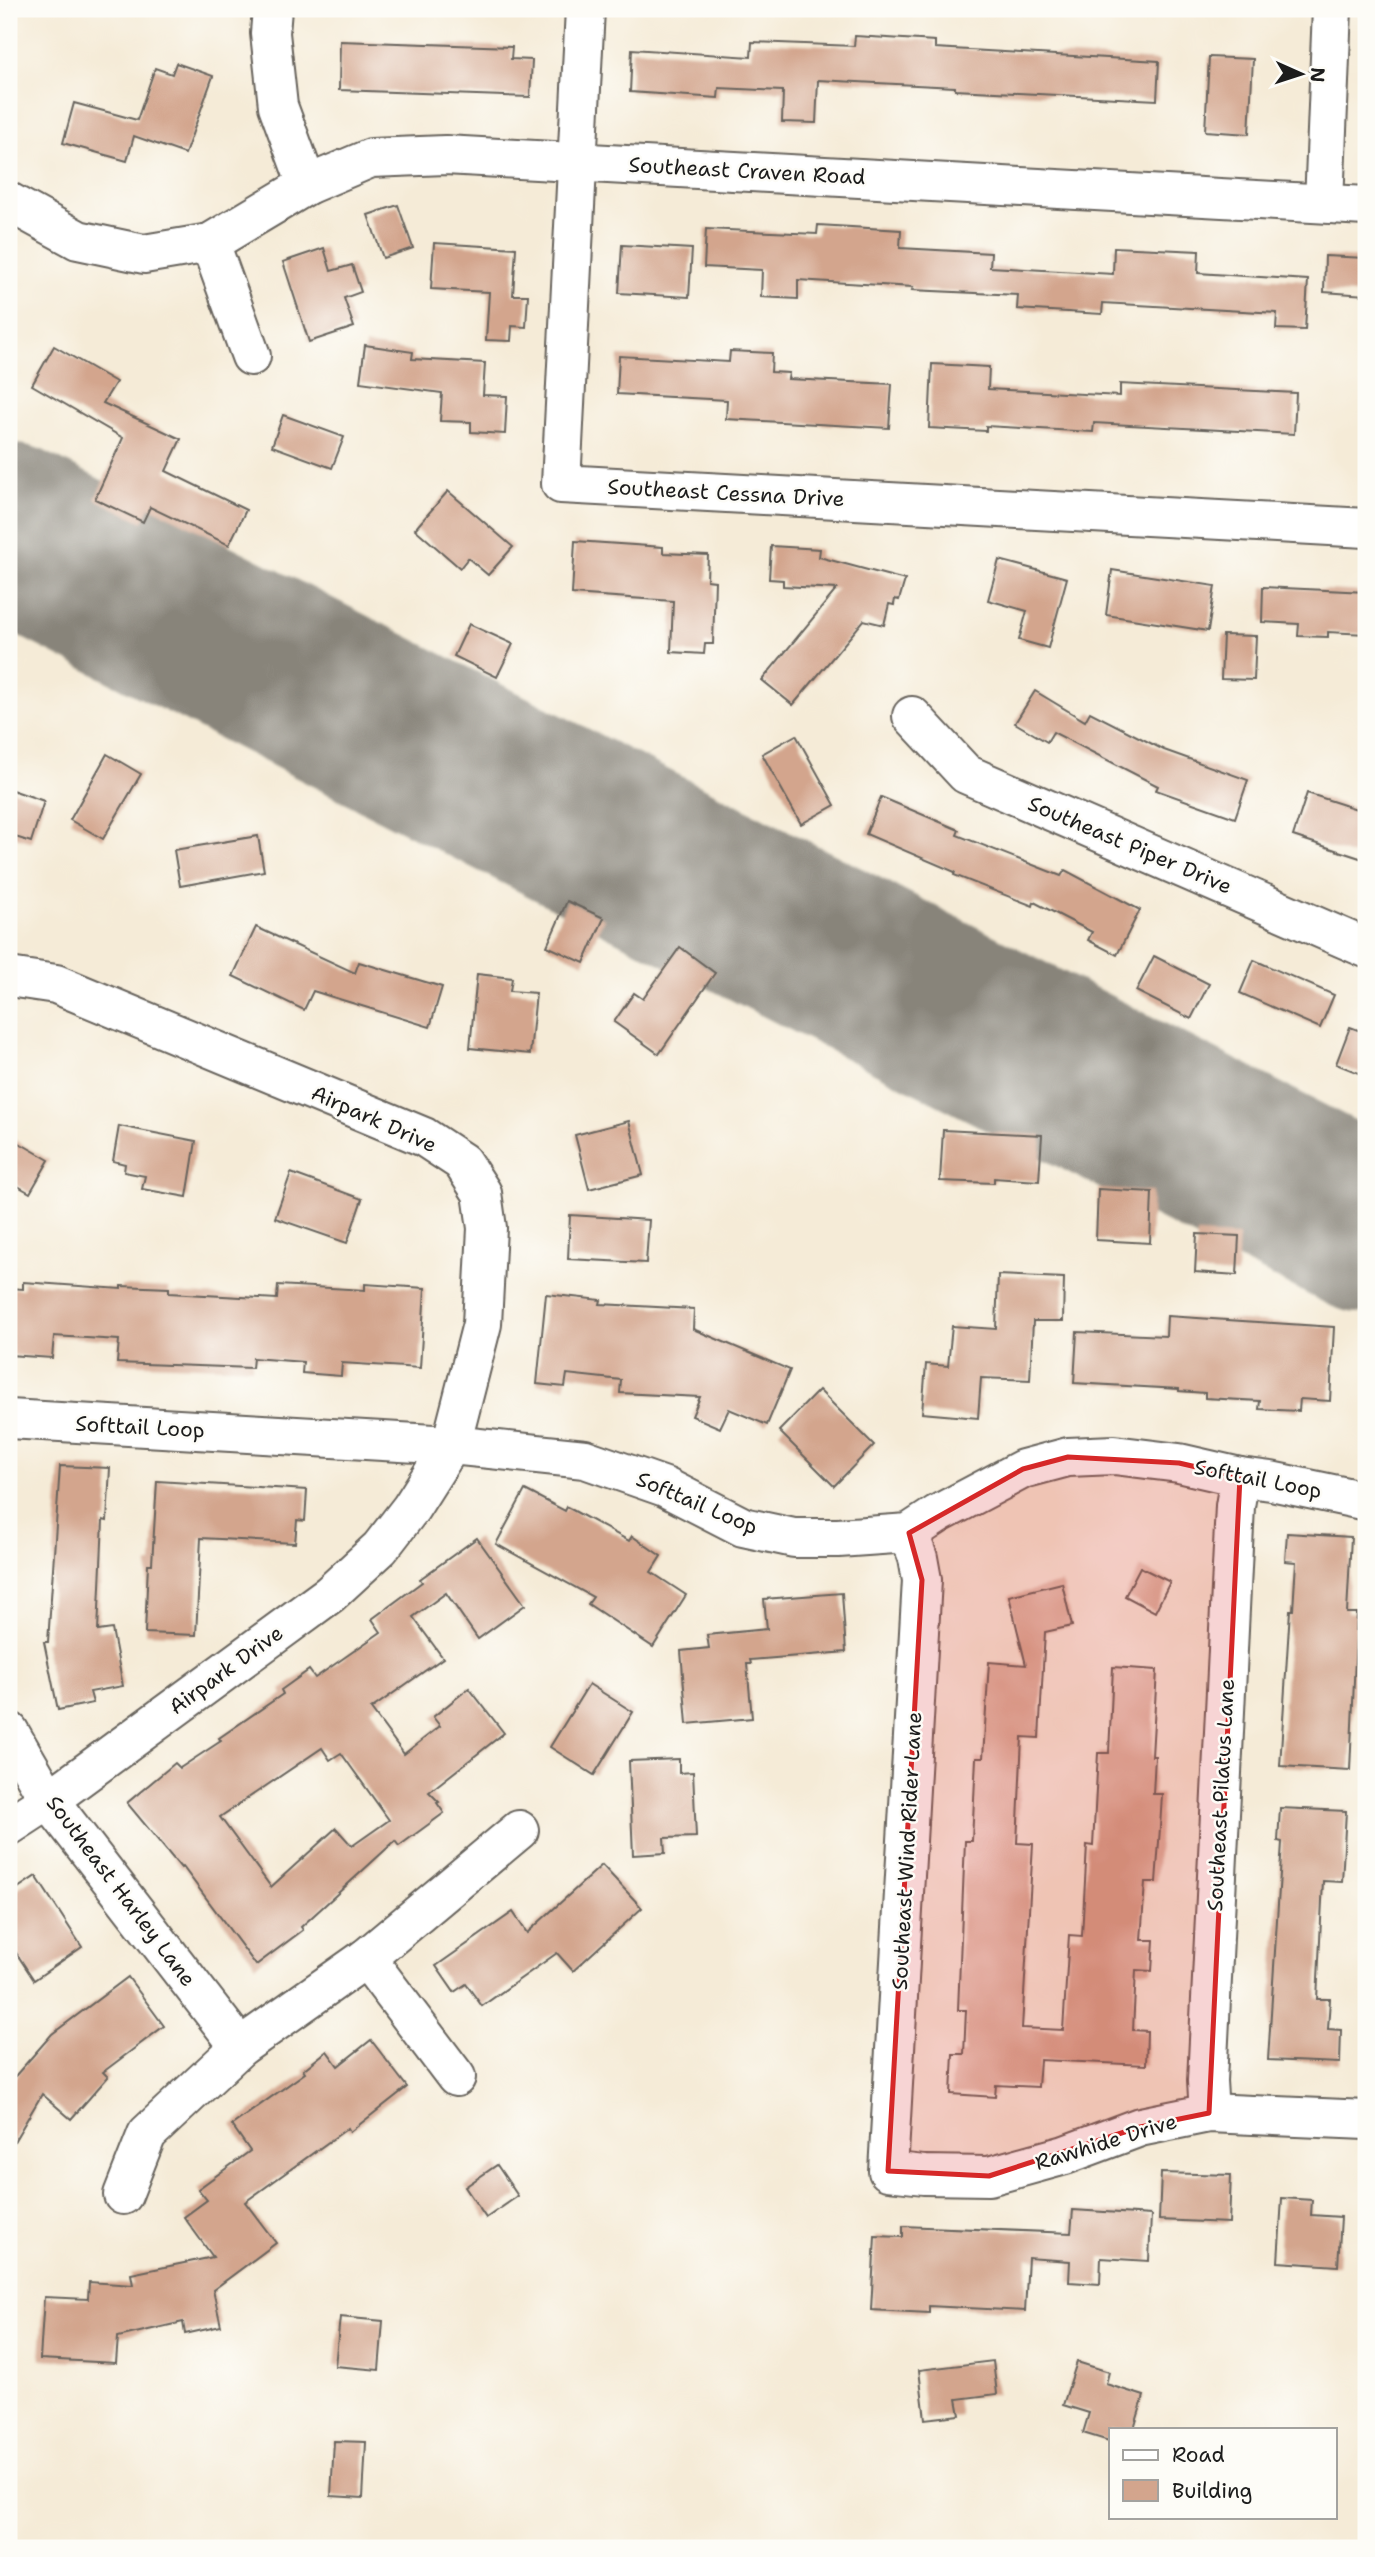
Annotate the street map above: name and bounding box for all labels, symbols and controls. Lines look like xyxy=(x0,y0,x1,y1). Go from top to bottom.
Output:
north arrow xyxy=(1266,38,1336,108)
text: N xyxy=(1305,67,1330,83)
street label: Southeast Craven Road xyxy=(628,151,866,191)
street label: Southeast Cessna Drive xyxy=(607,473,845,513)
street label: Southeast Piper Drive xyxy=(1024,789,1236,901)
street label: Airpark Drive xyxy=(307,1079,441,1159)
street label: Softtail Loop xyxy=(75,1410,205,1444)
street label: Softtail Loop xyxy=(1192,1453,1324,1505)
street label: Softtail Loop xyxy=(632,1465,762,1541)
street label: Airpark Drive xyxy=(163,1619,289,1721)
street label: Southeast Pilatus Lane xyxy=(1201,1678,1241,1912)
street label: Southeast Wind Rider Lane xyxy=(886,1711,928,1991)
street label: Southeast Harley Lane xyxy=(40,1790,202,1992)
street label: Rawhide Drive xyxy=(1032,2107,1180,2177)
legend xyxy=(1109,2428,1336,2518)
text: Road xyxy=(1172,2441,1225,2469)
text: Building xyxy=(1172,2477,1252,2505)

